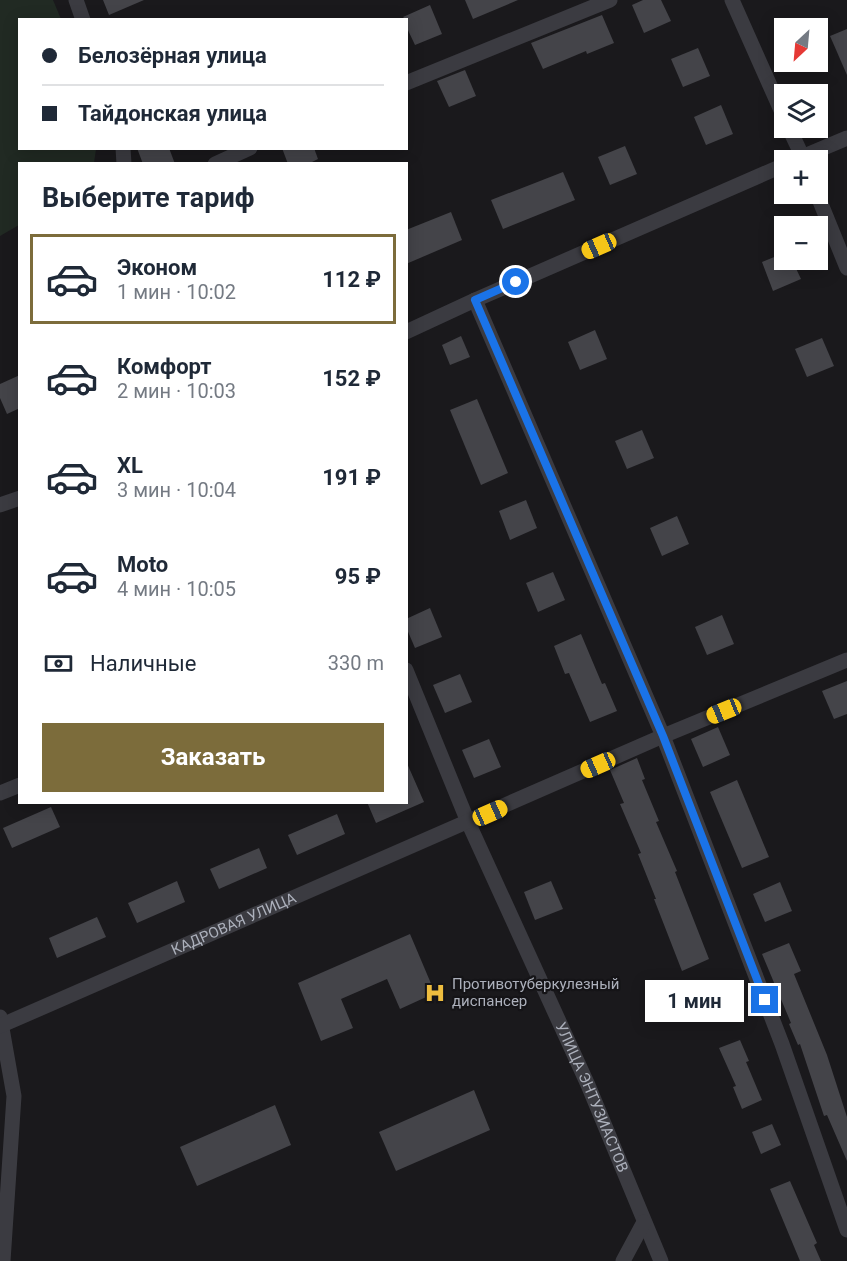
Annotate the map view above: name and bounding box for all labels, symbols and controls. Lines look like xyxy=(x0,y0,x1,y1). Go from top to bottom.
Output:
north arrow xyxy=(774,18,828,72)
map controls xyxy=(774,18,828,270)
text: Белозёрная улица xyxy=(78,43,267,68)
button: layers xyxy=(774,84,828,138)
text: Тайдонская улица xyxy=(78,101,267,126)
button: + xyxy=(774,150,828,204)
text: Выберите тариф xyxy=(42,182,254,214)
button: − xyxy=(774,216,828,270)
car xyxy=(579,230,619,262)
icon: car xyxy=(45,252,99,306)
text: Эконом xyxy=(117,255,197,280)
text: 112 ₽ xyxy=(322,267,381,292)
route start xyxy=(502,268,529,295)
text: 1 мин · 10:02 xyxy=(117,280,236,304)
icon: car xyxy=(45,351,99,405)
text: Комфорт xyxy=(117,354,212,379)
text: 152 ₽ xyxy=(322,366,381,391)
text: 2 мин · 10:03 xyxy=(117,379,236,403)
icon: car xyxy=(45,450,99,504)
text: XL xyxy=(117,453,143,478)
text: 191 ₽ xyxy=(322,465,381,490)
text: 3 мин · 10:04 xyxy=(117,478,236,502)
icon: car xyxy=(45,549,99,603)
text: Moto xyxy=(117,552,168,577)
text: 95 ₽ xyxy=(335,564,381,589)
text: 4 мин · 10:05 xyxy=(117,577,236,601)
icon: cash xyxy=(42,647,75,680)
text: Наличные xyxy=(90,651,196,676)
text: 330 m xyxy=(328,651,384,675)
car xyxy=(704,696,744,726)
button: Заказать xyxy=(42,723,384,792)
car xyxy=(578,749,618,781)
car xyxy=(470,797,510,829)
street label: КАДРОВАЯ УЛИЦА xyxy=(168,889,299,959)
place label: Противотуберкулезный диспансер xyxy=(452,975,620,1010)
callout: 1 мин xyxy=(645,979,744,1021)
hospital icon: Противотуберкулезный диспансер xyxy=(423,981,447,1005)
route end xyxy=(751,986,778,1013)
text: 1 мин xyxy=(667,989,722,1013)
street label: УЛИЦА ЭНТУЗИАСТОВ xyxy=(552,1019,632,1175)

